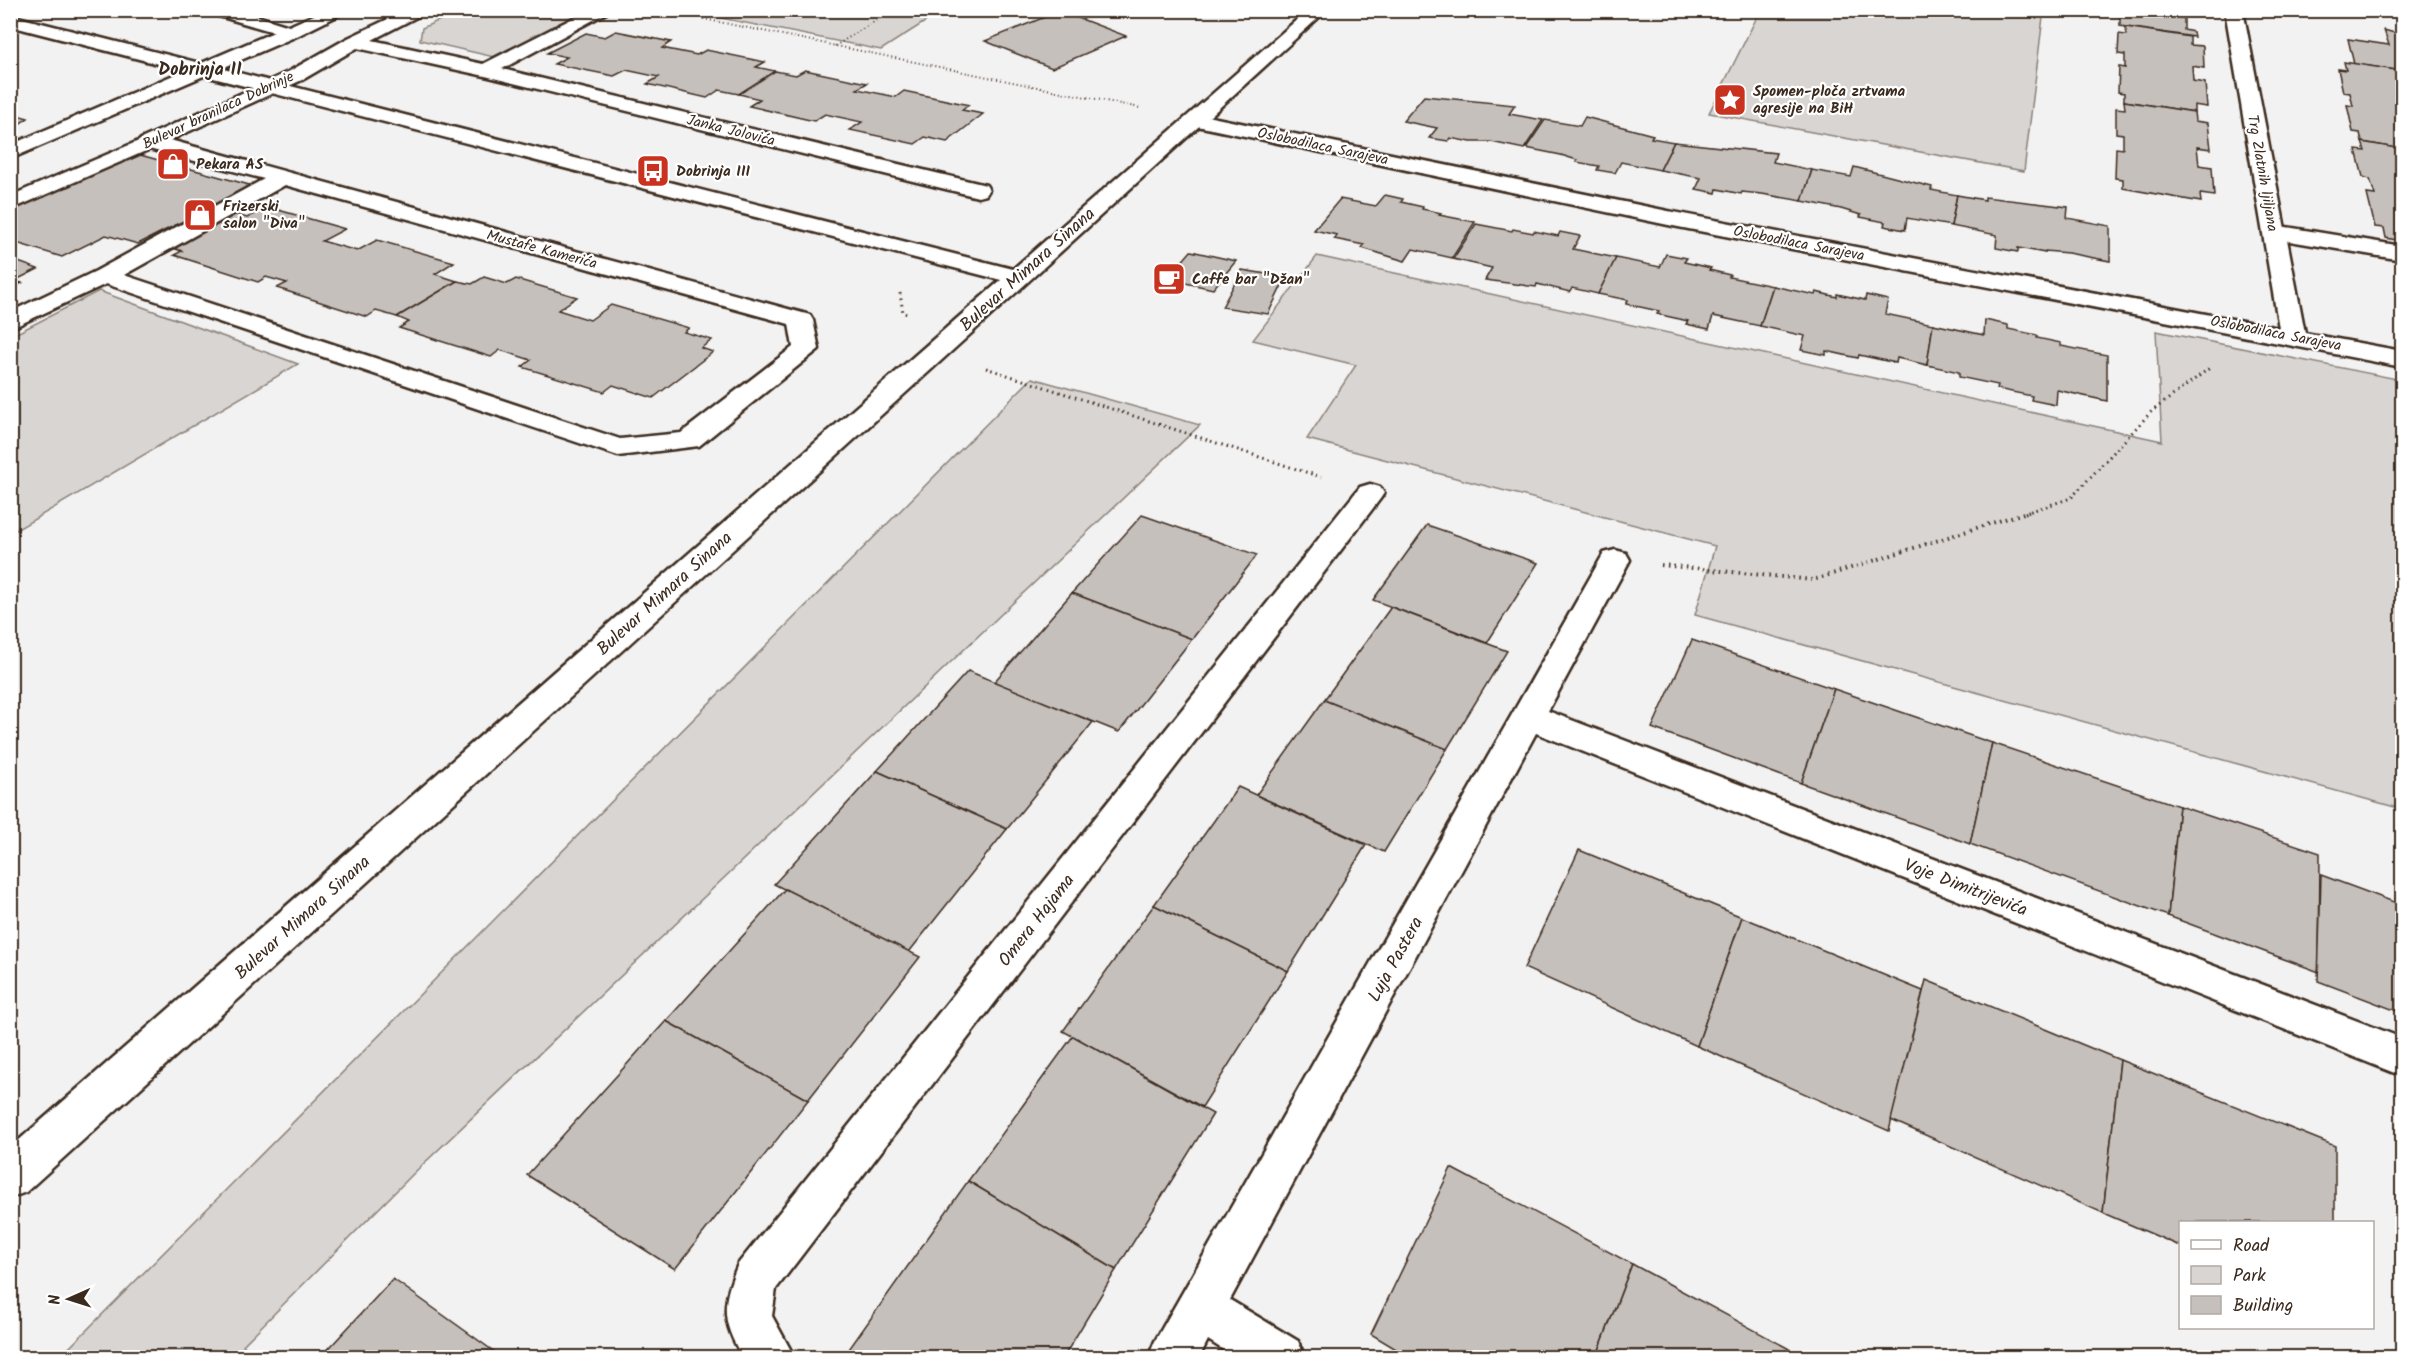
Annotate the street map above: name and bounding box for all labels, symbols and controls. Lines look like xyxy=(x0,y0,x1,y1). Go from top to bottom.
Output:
district label: Dobrinja II xyxy=(158,56,242,85)
street label: Bulevar branilaca Dobrinje xyxy=(139,65,298,157)
place label: Spomen-ploča zrtvama agresije na BiH xyxy=(1753,80,1905,121)
place icon: Spomen-ploča zrtvama agresije na BiH xyxy=(1712,82,1748,118)
street label: Janka Jolovića xyxy=(684,108,777,154)
street label: Trg Zlatnih ljiljana xyxy=(2240,113,2284,233)
street label: Oslobodilaca Sarajeva xyxy=(1255,121,1390,173)
shop icon: Pekara AS xyxy=(155,146,191,182)
place label: Pekara AS xyxy=(196,153,264,177)
bus stop icon: Dobrinja III xyxy=(635,153,671,189)
place label: Dobrinja III xyxy=(676,160,751,184)
place label: Frizerski salon "Diva" xyxy=(223,195,305,236)
shop icon: Frizerski salon "Diva" xyxy=(182,197,218,233)
street label: Bulevar Mimara Sinana xyxy=(953,201,1103,339)
street label: Oslobodilaca Sarajeva xyxy=(1731,219,1866,268)
street label: Mustafe Kamerića xyxy=(484,224,600,276)
cafe icon: Caffe bar "Džan" xyxy=(1151,261,1187,297)
place label: Caffe bar "Džan" xyxy=(1192,268,1310,292)
street label: Oslobodilaca Sarajeva xyxy=(2208,309,2343,358)
street label: Bulevar Mimara Sinana xyxy=(590,525,740,663)
street label: Bulevar Mimara Sinana xyxy=(228,849,378,987)
street label: Voje Dimitrijevića xyxy=(1899,852,2032,925)
street label: Omera Hajama xyxy=(991,868,1083,974)
street label: Luja Pastera xyxy=(1361,912,1432,1008)
legend xyxy=(2179,1221,2374,1329)
text: Road xyxy=(2233,1232,2270,1261)
text: Park xyxy=(2233,1262,2266,1291)
north arrow xyxy=(39,1269,99,1329)
text: Building xyxy=(2233,1292,2293,1321)
text: N xyxy=(43,1294,68,1305)

